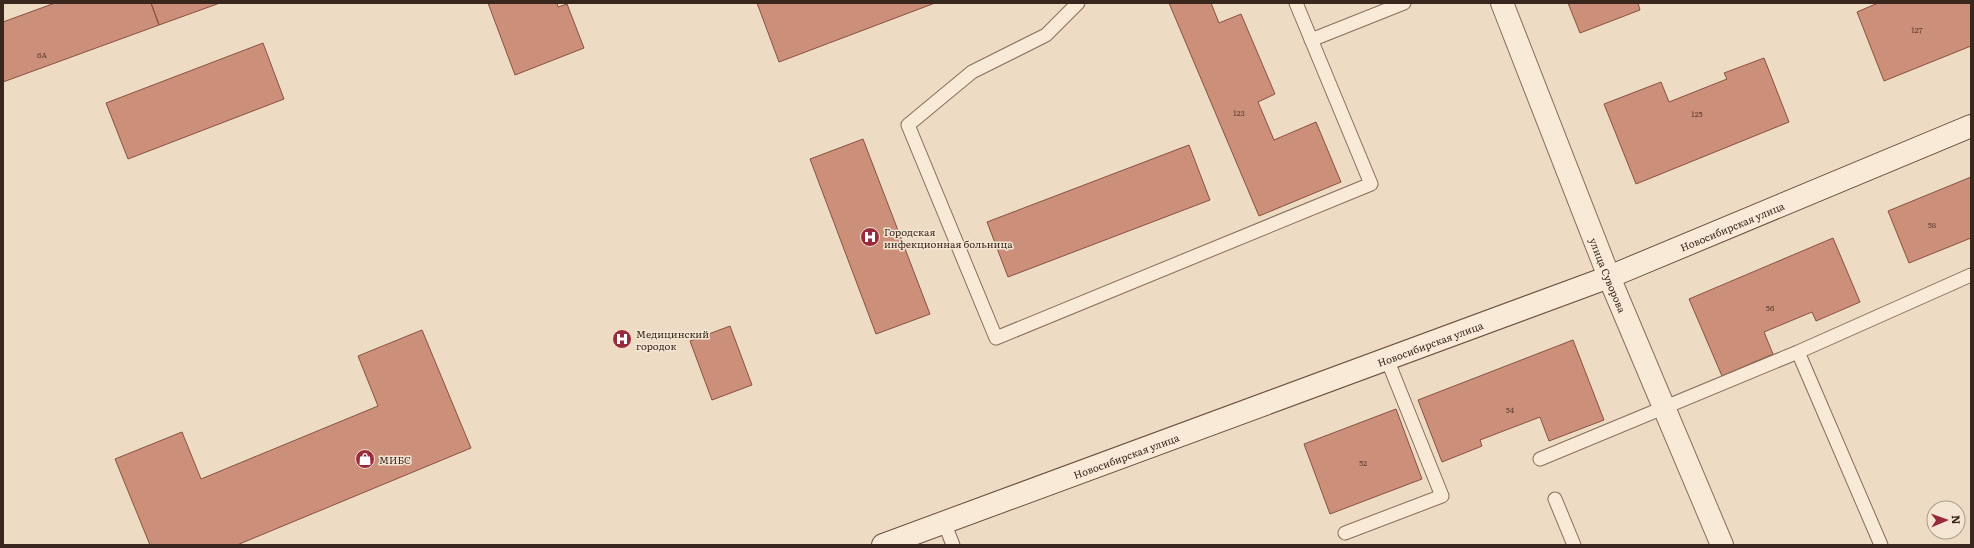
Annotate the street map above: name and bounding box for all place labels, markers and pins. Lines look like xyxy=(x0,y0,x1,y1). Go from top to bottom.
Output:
place label: Городская инфекционная больница xyxy=(884,224,1013,251)
hospital icon: Городская инфекционная больница xyxy=(859,226,881,248)
place label: Медицинский городок xyxy=(636,326,709,353)
hospital icon: Медицинский городок xyxy=(611,328,633,350)
shop icon: МИБС xyxy=(354,448,376,470)
place label: МИБС xyxy=(379,452,411,467)

